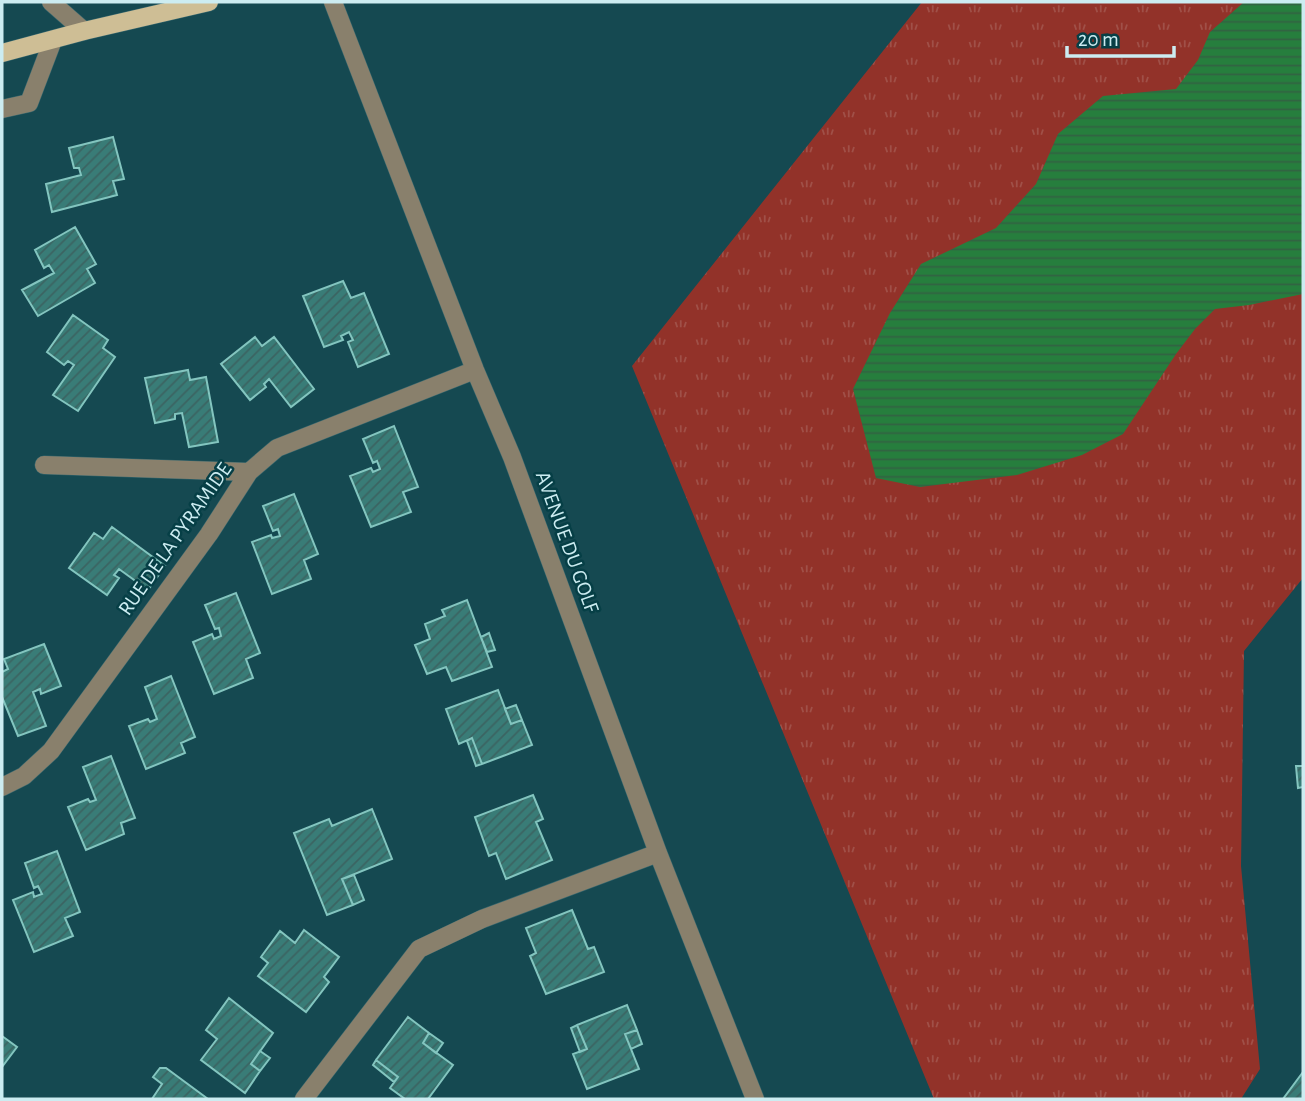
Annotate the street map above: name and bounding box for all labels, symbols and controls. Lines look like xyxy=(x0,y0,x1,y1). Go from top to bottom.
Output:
scale bar xyxy=(1067,14,1174,58)
text: 20 m xyxy=(1078,29,1119,50)
street label: RUE DE LA PYRAMIDE xyxy=(115,459,235,619)
street label: AVENUE DU GOLF xyxy=(532,469,603,616)

